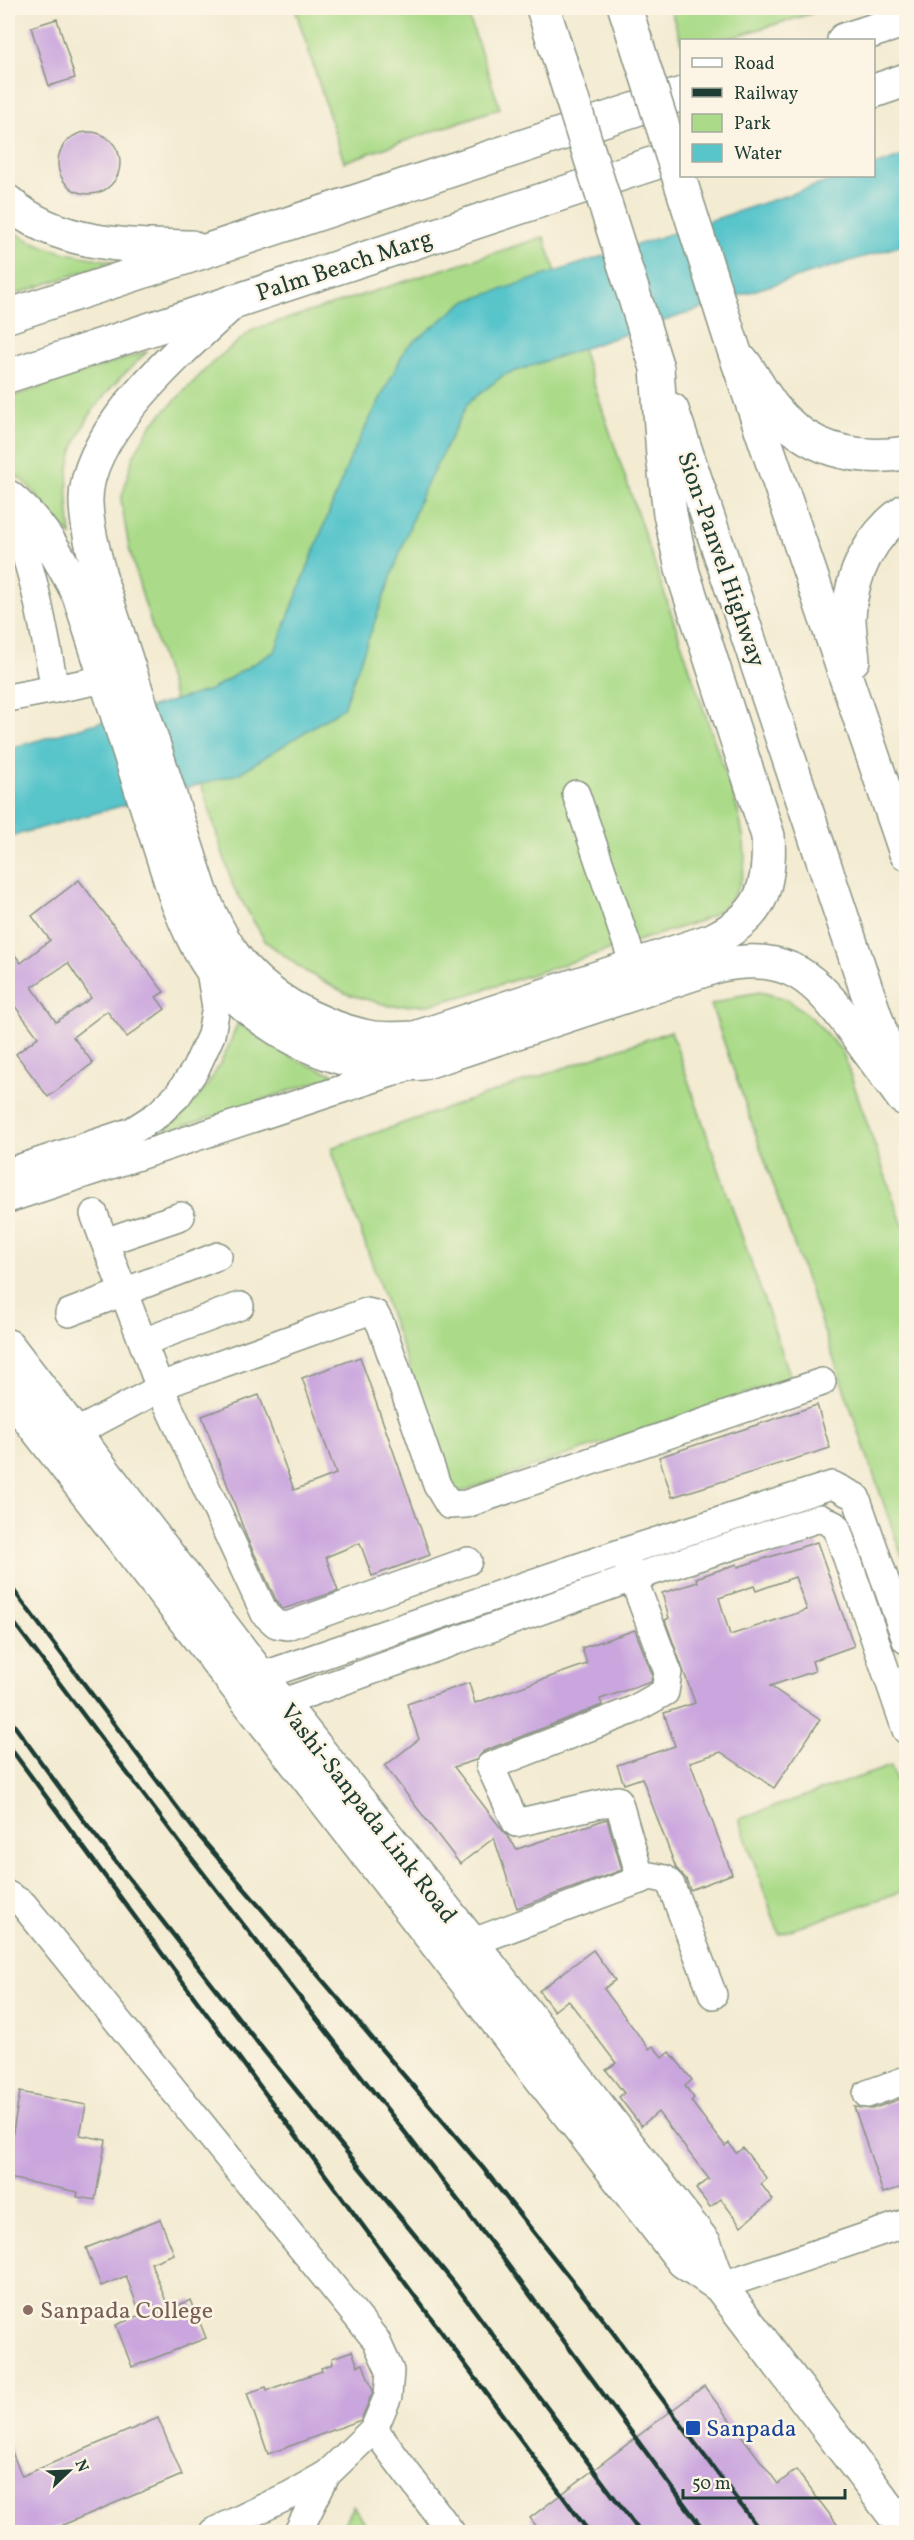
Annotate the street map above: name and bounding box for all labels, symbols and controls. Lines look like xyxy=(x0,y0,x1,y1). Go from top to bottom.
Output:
legend xyxy=(680,39,875,177)
text: Road xyxy=(734,52,775,77)
text: Railway xyxy=(734,82,798,107)
text: Park xyxy=(734,112,771,137)
text: Water xyxy=(734,142,782,167)
street label: Palm Beach Marg xyxy=(252,222,437,311)
street label: Sion-Panvel Highway xyxy=(667,447,773,672)
street label: Vashi-Sanpada Link Road xyxy=(271,1697,464,1931)
place label: Sanpada College xyxy=(40,2295,213,2329)
marker: Sanpada College xyxy=(21,2303,35,2317)
place label: Sanpada xyxy=(706,2413,797,2447)
marker: Sanpada xyxy=(684,2419,702,2437)
north arrow xyxy=(39,2441,99,2501)
text: N xyxy=(69,2456,94,2476)
scale bar xyxy=(683,2462,845,2500)
text: 50 m xyxy=(692,2472,731,2497)

